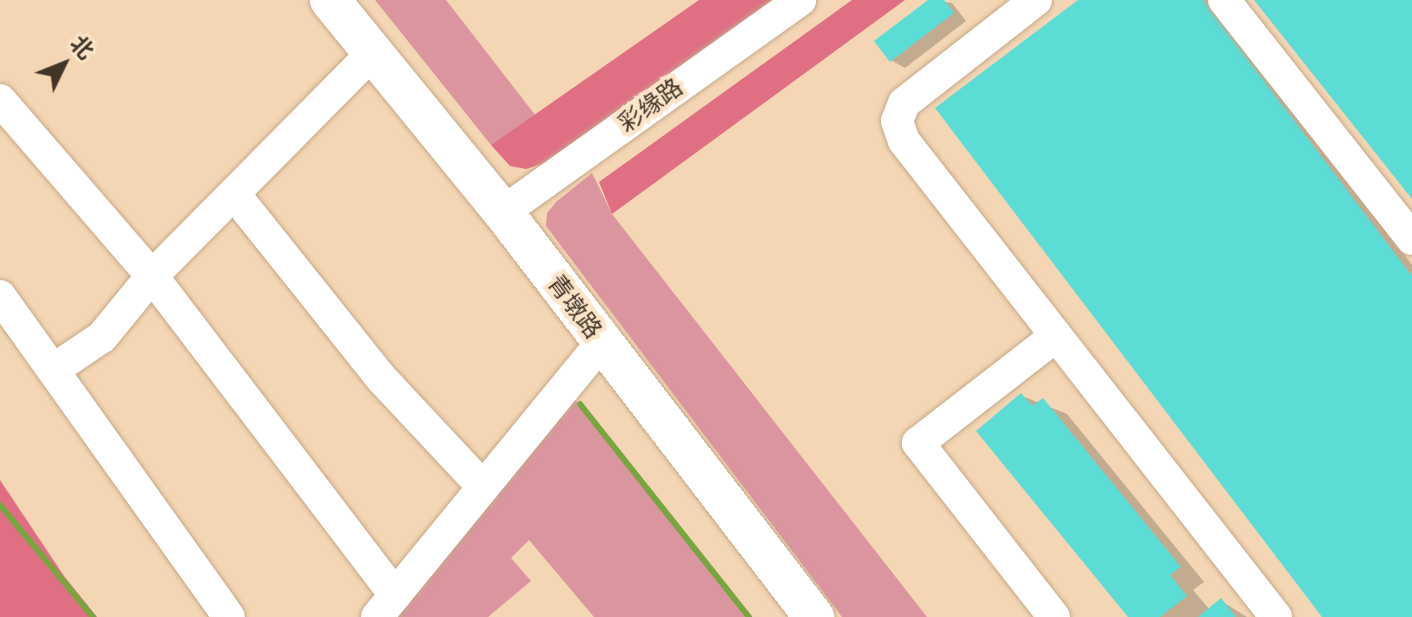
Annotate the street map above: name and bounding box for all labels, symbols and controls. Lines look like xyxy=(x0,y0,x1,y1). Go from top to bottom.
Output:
north arrow xyxy=(24,24,104,104)
text: 北 xyxy=(65,31,99,64)
street label: 彩缘路 xyxy=(613,73,689,139)
street label: 青墩路 xyxy=(541,270,607,344)

